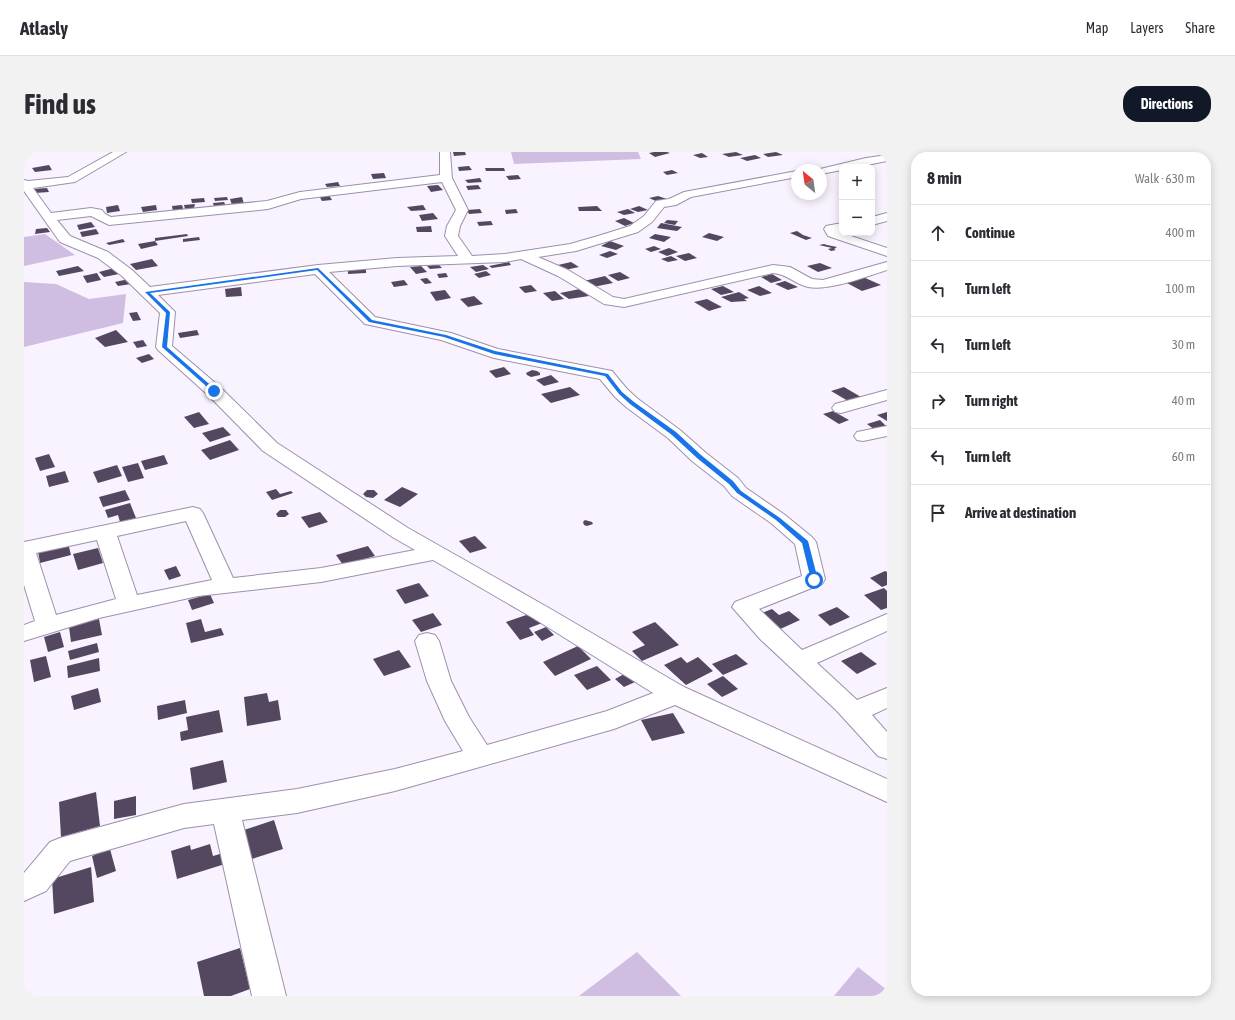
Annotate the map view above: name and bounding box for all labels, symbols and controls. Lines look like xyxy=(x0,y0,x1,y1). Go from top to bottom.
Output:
text: Atlasly xyxy=(20,17,68,39)
text: Map xyxy=(1086,20,1108,36)
text: Layers xyxy=(1130,20,1163,36)
text: Share xyxy=(1185,20,1215,36)
button: Directions xyxy=(1123,86,1211,122)
text: Find us xyxy=(24,88,96,120)
north arrow xyxy=(791,164,827,200)
map controls xyxy=(839,164,875,236)
button: + xyxy=(839,164,875,200)
text: 8 min xyxy=(927,168,962,188)
text: Walk · 630 m xyxy=(1135,171,1195,186)
button: − xyxy=(839,200,875,236)
icon: ahead xyxy=(927,222,949,244)
text: Continue xyxy=(965,224,1015,241)
text: 400 m xyxy=(1166,225,1195,240)
icon: left xyxy=(927,278,949,300)
text: Turn left xyxy=(965,280,1011,297)
text: 100 m xyxy=(1166,281,1195,296)
icon: left xyxy=(927,334,949,356)
text: Turn left xyxy=(965,336,1011,353)
text: 30 m xyxy=(1172,337,1195,352)
route end xyxy=(205,382,223,400)
icon: right xyxy=(927,390,949,412)
text: Turn right xyxy=(965,392,1018,409)
text: 40 m xyxy=(1172,393,1195,408)
icon: left xyxy=(927,446,949,468)
text: Turn left xyxy=(965,448,1011,465)
text: 60 m xyxy=(1172,449,1195,464)
icon: arrive xyxy=(927,502,949,524)
text: Arrive at destination xyxy=(965,504,1076,521)
route start xyxy=(805,571,823,589)

